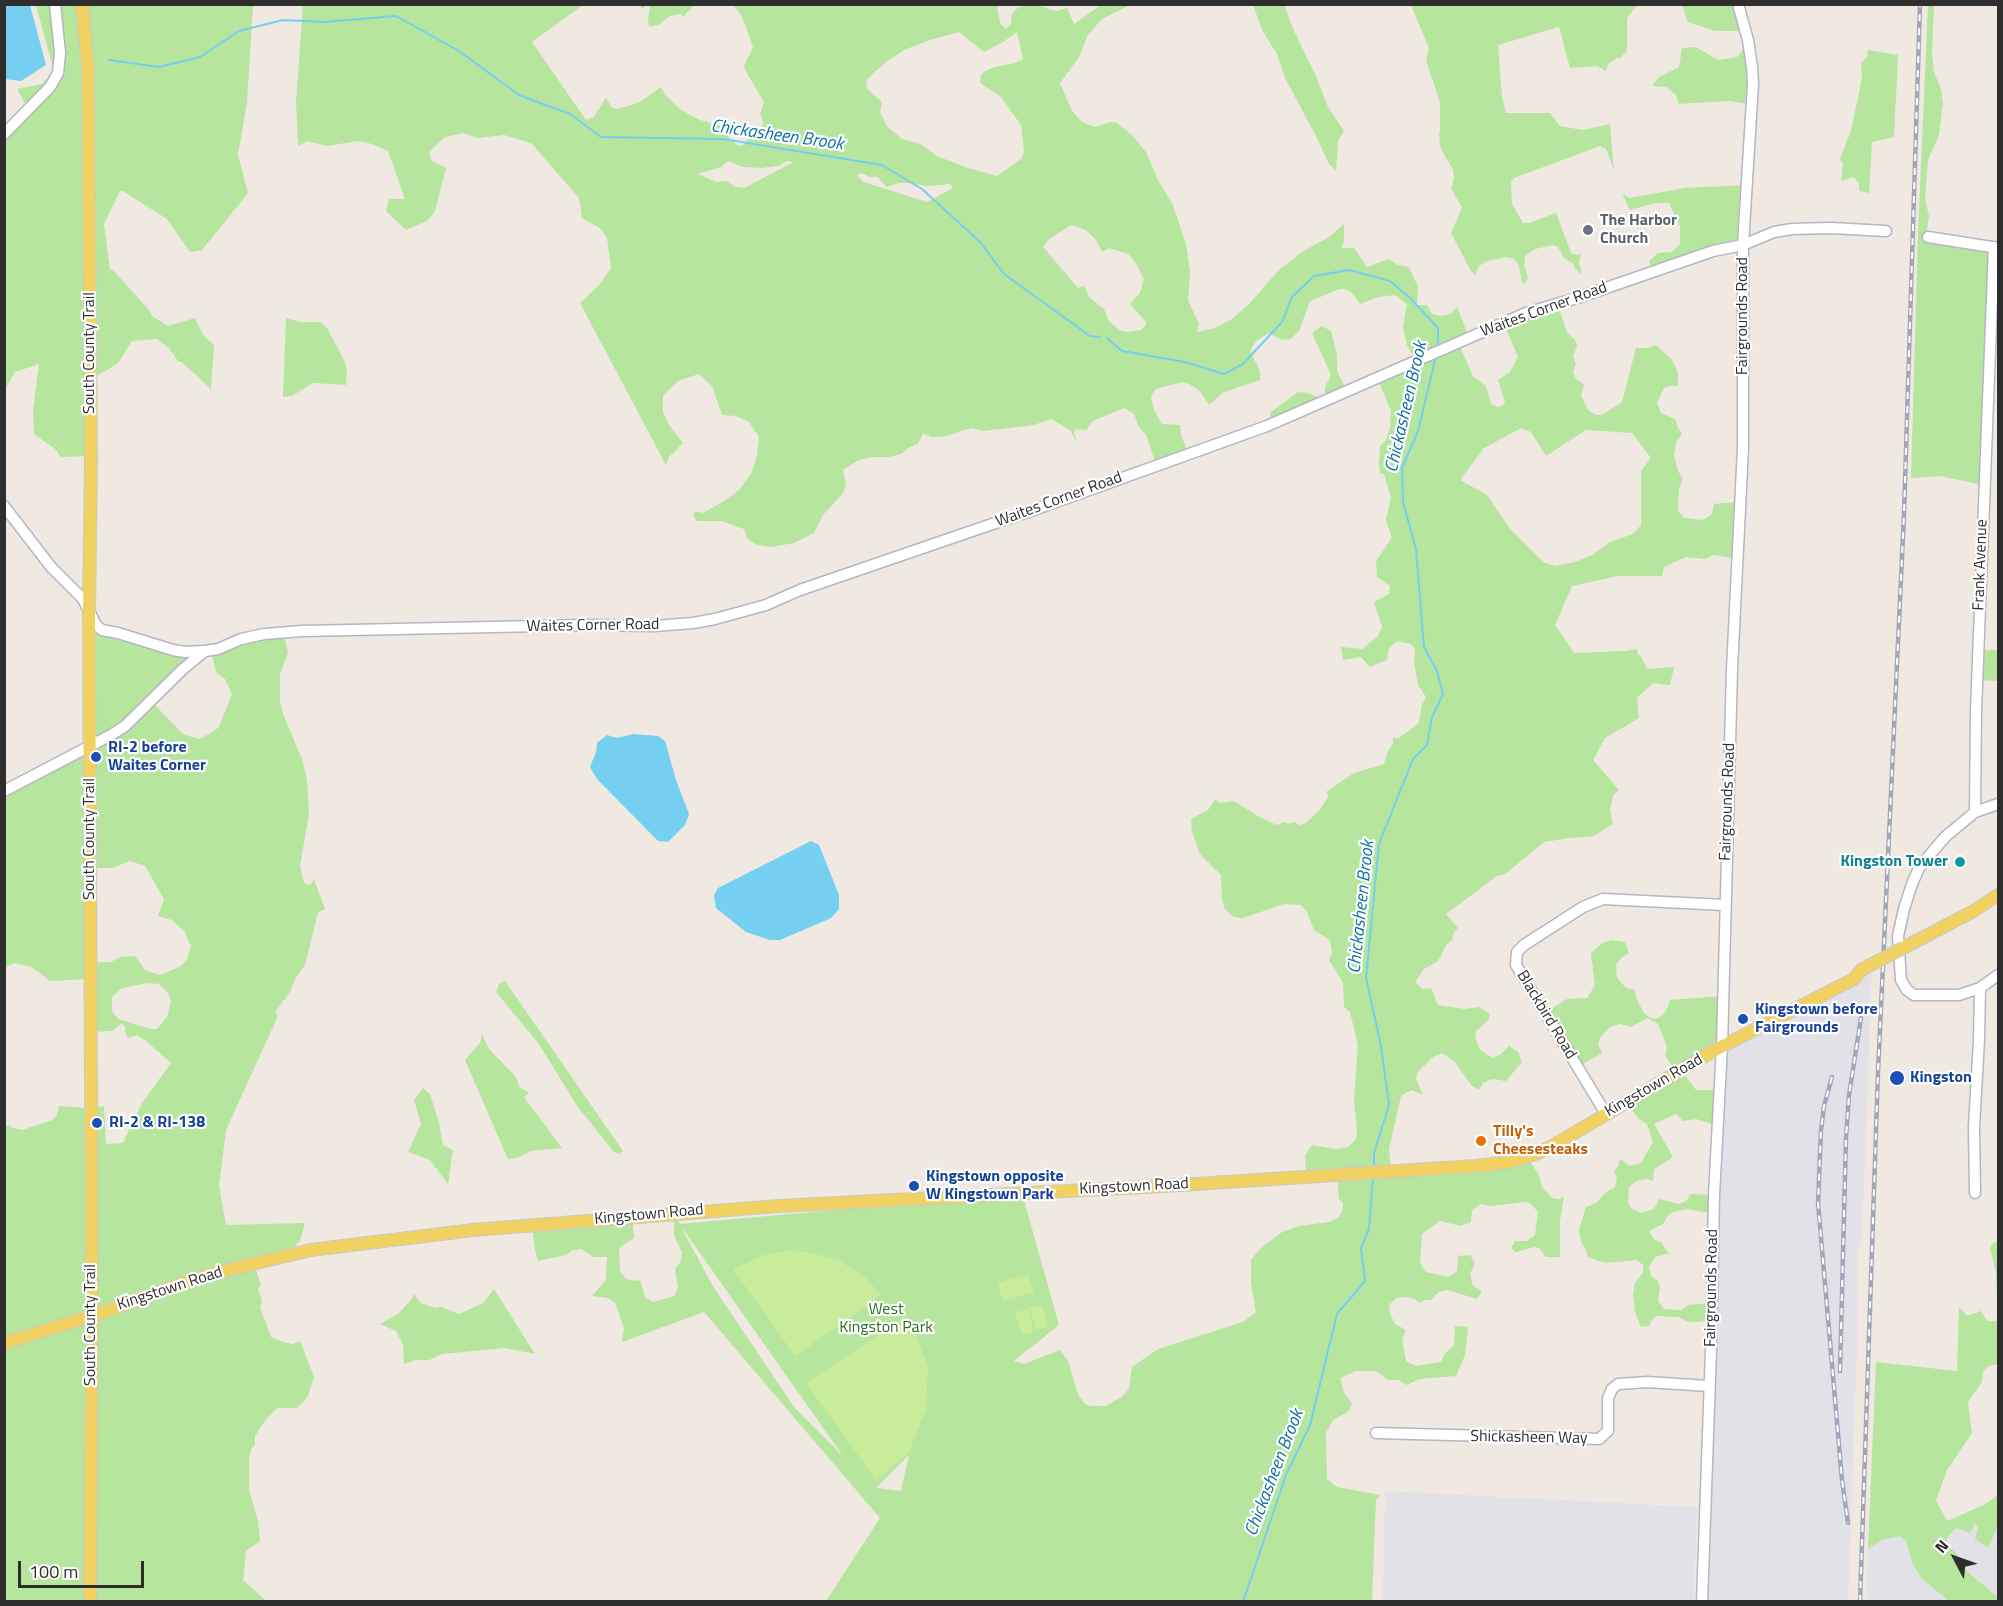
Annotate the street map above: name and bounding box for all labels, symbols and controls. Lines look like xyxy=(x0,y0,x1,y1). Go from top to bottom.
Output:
water label: Chickasheen Brook xyxy=(709,116,845,156)
place label: The Harbor Church xyxy=(1600,211,1677,249)
marker: The Harbor Church xyxy=(1581,223,1595,237)
street label: Fairgrounds Road xyxy=(1733,257,1753,375)
street label: Waites Corner Road xyxy=(1478,278,1610,342)
street label: South County Trail xyxy=(80,292,100,414)
water label: Chickasheen Brook xyxy=(1381,339,1433,475)
street label: Waites Corner Road xyxy=(993,468,1125,532)
street label: Frank Avenue xyxy=(1970,519,1992,611)
street label: Waites Corner Road xyxy=(526,615,660,637)
place label: RI-2 before Waites Corner xyxy=(108,738,206,776)
street label: Fairgrounds Road xyxy=(1716,743,1740,861)
marker: RI-2 before Waites Corner xyxy=(89,750,103,764)
street label: South County Trail xyxy=(80,778,100,900)
water label: Chickasheen Brook xyxy=(1344,839,1380,975)
place label: Kingston Tower xyxy=(1840,852,1948,872)
marker: Kingston Tower xyxy=(1953,855,1967,869)
street label: Blackbird Road xyxy=(1512,967,1580,1063)
place label: Kingstown before Fairgrounds xyxy=(1755,1000,1878,1038)
marker: Kingstown before Fairgrounds xyxy=(1736,1012,1750,1026)
street label: Kingstown Road xyxy=(1602,1050,1706,1122)
place label: Kingston xyxy=(1910,1068,1972,1088)
marker: Kingston xyxy=(1888,1069,1906,1087)
place label: RI-2 & RI-138 xyxy=(109,1113,205,1133)
marker: RI-2 & RI-138 xyxy=(90,1116,104,1130)
place label: Tilly's Cheesesteaks xyxy=(1493,1122,1588,1160)
marker: Tilly's Cheesesteaks xyxy=(1474,1134,1488,1148)
place label: Kingstown opposite W Kingstown Park xyxy=(926,1167,1064,1205)
street label: Kingstown Road xyxy=(1079,1175,1189,1199)
marker: Kingstown opposite W Kingstown Park xyxy=(907,1179,921,1193)
street label: Kingstown Road xyxy=(593,1201,705,1229)
street label: Fairgrounds Road xyxy=(1701,1229,1723,1347)
street label: Kingstown Road xyxy=(115,1263,225,1315)
street label: South County Trail xyxy=(81,1264,101,1386)
park label: West Kingston Park xyxy=(839,1300,933,1338)
water label: Chickasheen Brook xyxy=(1241,1407,1309,1539)
street label: Shickasheen Way xyxy=(1470,1427,1588,1449)
north arrow xyxy=(1925,1528,1985,1588)
text: N xyxy=(1929,1534,1954,1558)
scale bar xyxy=(21,1549,147,1587)
text: 100 m xyxy=(29,1558,78,1585)

